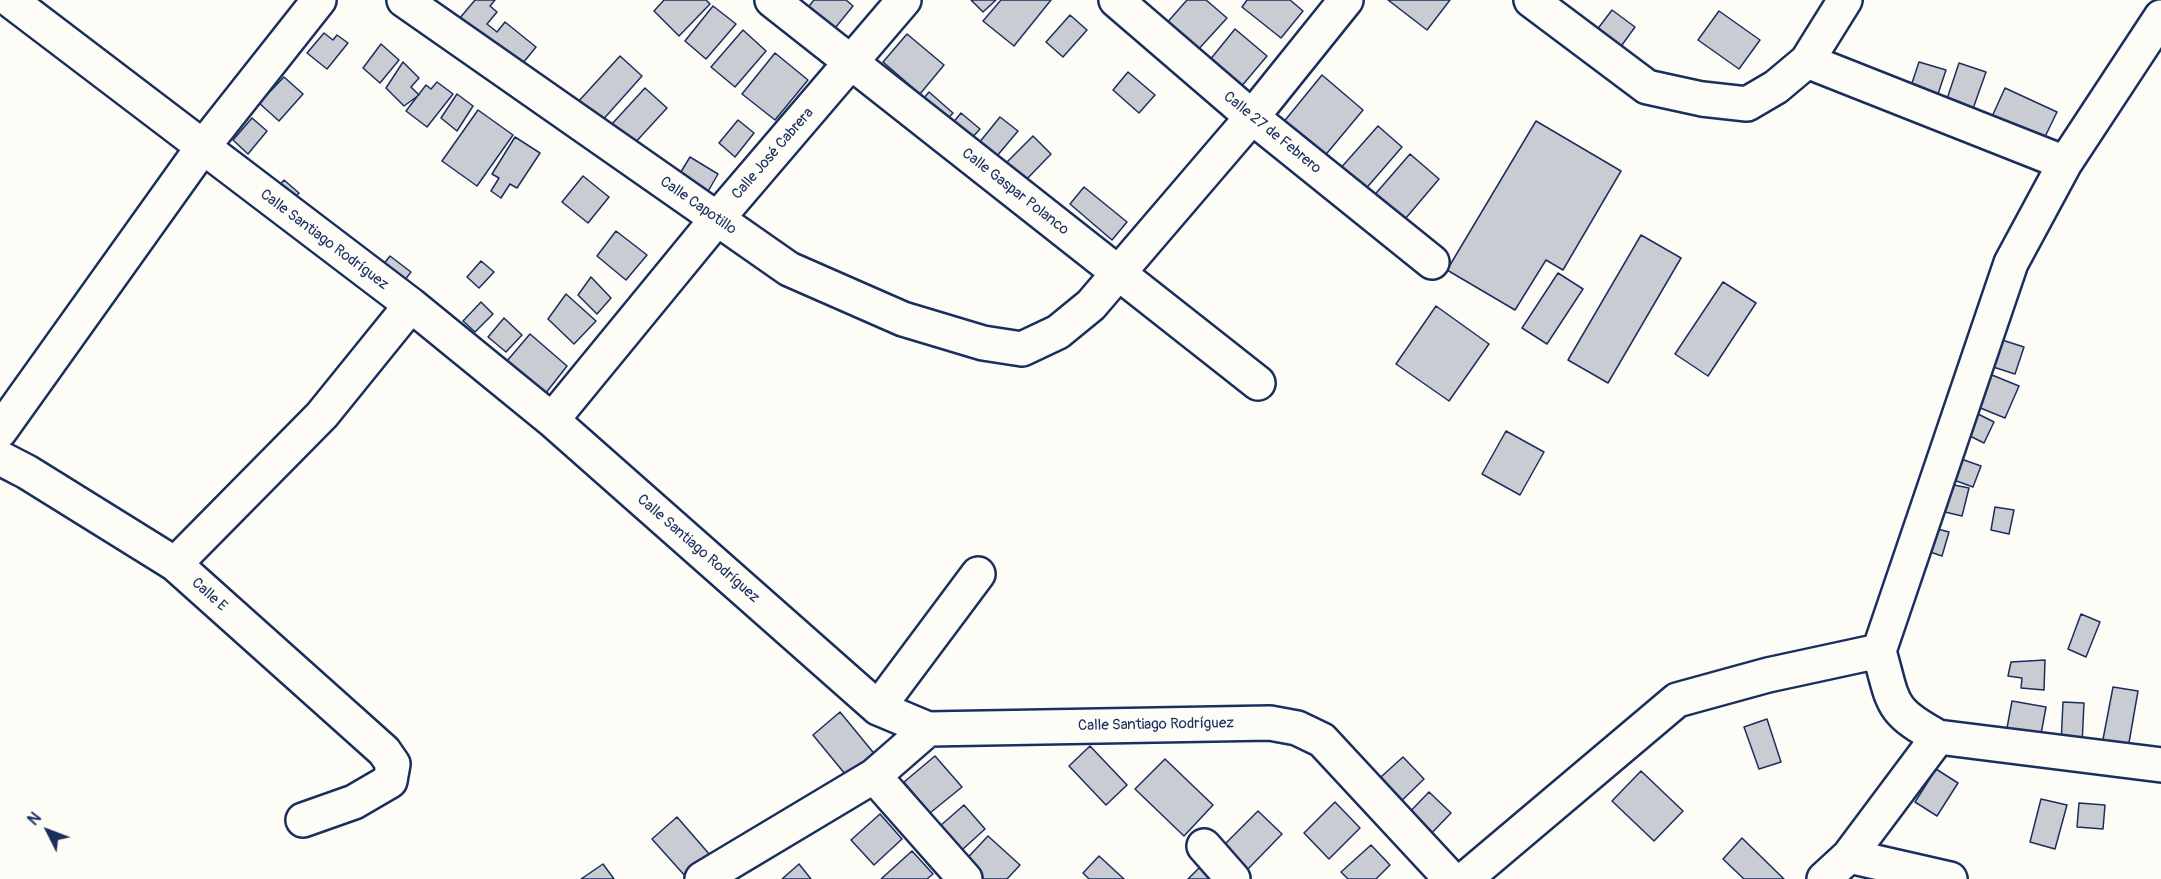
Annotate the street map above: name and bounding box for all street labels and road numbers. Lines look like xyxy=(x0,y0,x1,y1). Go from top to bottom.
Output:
street label: Calle 27 de Febrero xyxy=(1219,88,1325,178)
street label: Calle José Cabrera xyxy=(728,104,818,204)
street label: Calle Gaspar Polanco xyxy=(958,145,1072,239)
street label: Calle Capotillo xyxy=(656,173,740,239)
street label: Calle Santiago Rodríguez xyxy=(256,186,392,294)
street label: Calle Santiago Rodríguez xyxy=(633,491,763,607)
street label: Calle E xyxy=(187,574,231,616)
street label: Calle Santiago Rodríguez xyxy=(1078,715,1234,735)

